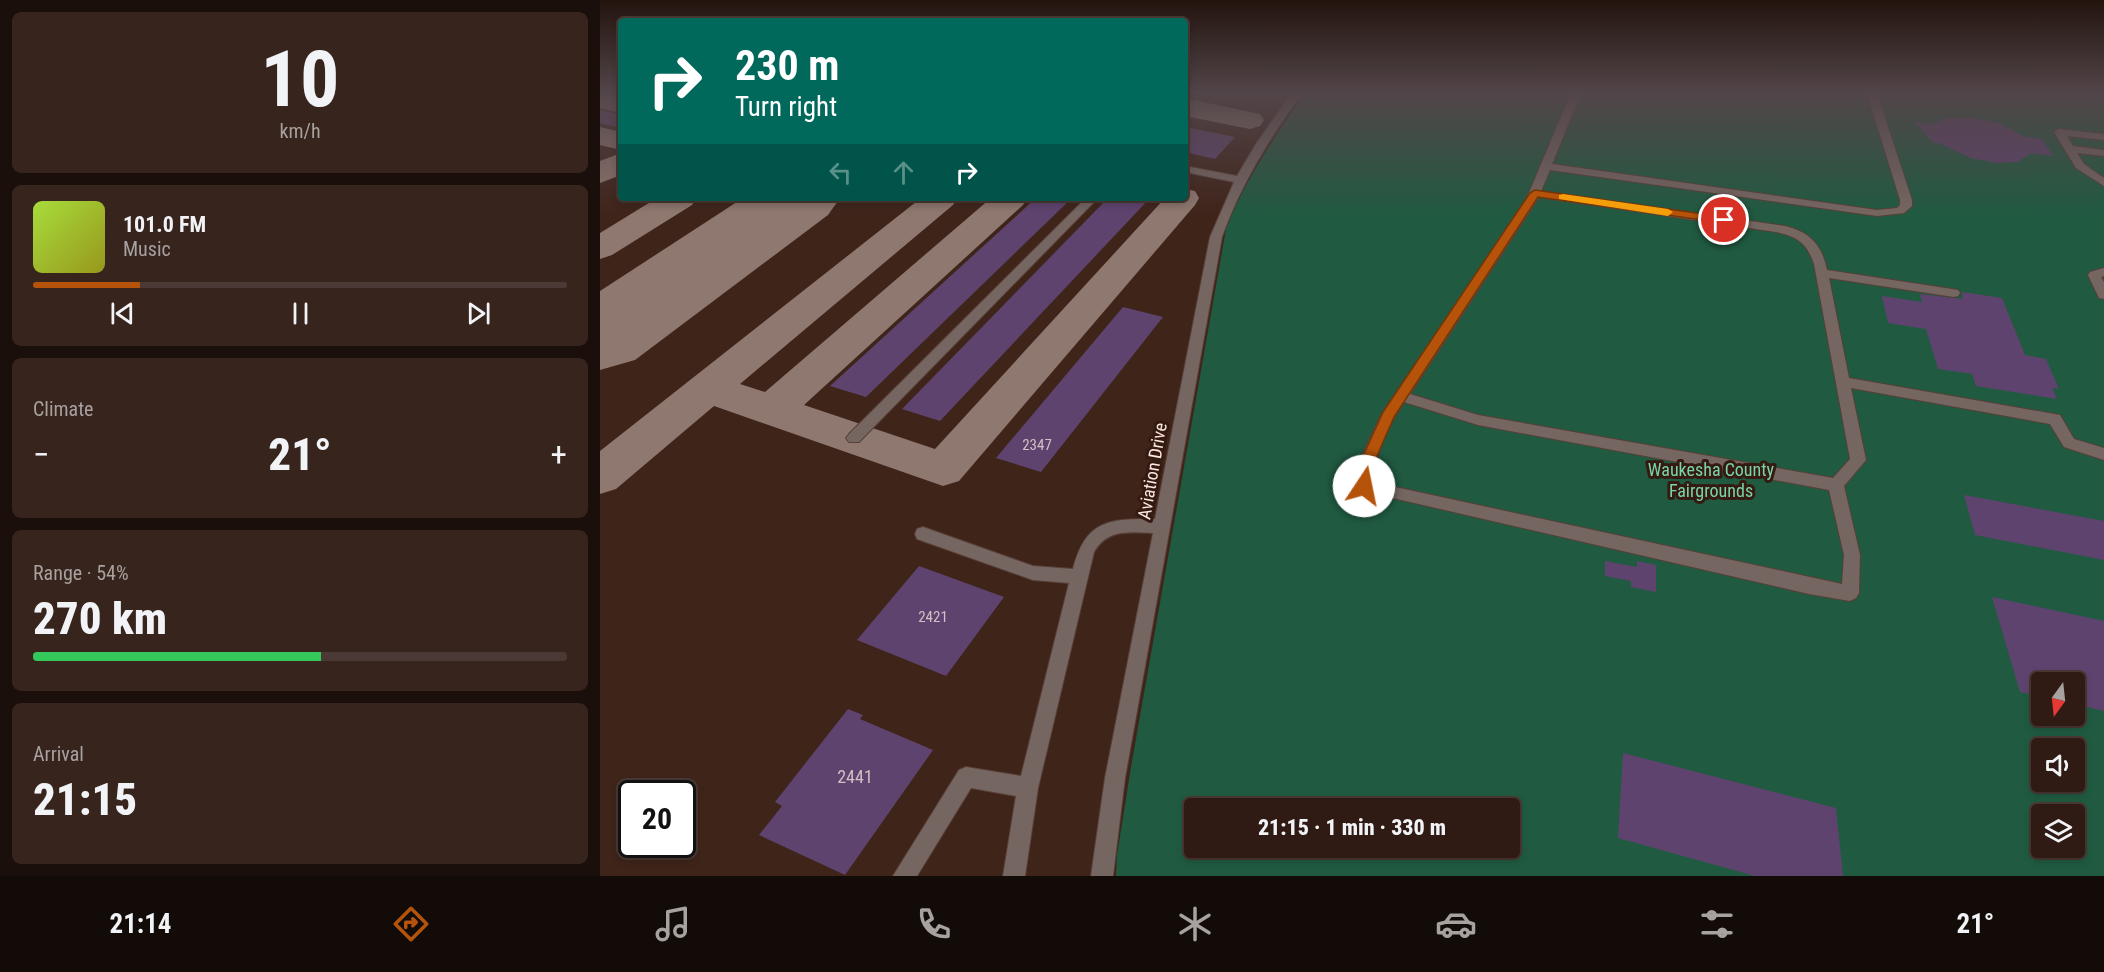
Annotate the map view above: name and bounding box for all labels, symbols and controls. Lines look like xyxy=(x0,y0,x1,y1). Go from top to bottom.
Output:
text: 10 xyxy=(261,34,339,125)
text: 230 m xyxy=(735,41,840,90)
icon: right xyxy=(636,42,714,120)
text: Turn right xyxy=(735,91,837,123)
text: km/h xyxy=(279,119,321,143)
icon: left xyxy=(824,156,857,189)
icon: ahead xyxy=(887,156,920,189)
icon: right xyxy=(950,156,983,189)
pin xyxy=(1698,194,1749,245)
icon: arrive xyxy=(1707,203,1740,236)
text: 101.0 FM xyxy=(123,212,206,237)
text: Music xyxy=(123,237,171,261)
icon: previous xyxy=(106,297,139,330)
icon: pause xyxy=(284,297,317,330)
icon: next xyxy=(462,297,495,330)
text: Climate xyxy=(33,397,93,421)
street label: Aviation Drive xyxy=(1133,421,1171,521)
text: 21° xyxy=(268,428,332,481)
text: − xyxy=(33,435,50,474)
text: + xyxy=(551,435,567,474)
house number: 2347 xyxy=(1022,436,1052,454)
position arrow xyxy=(1332,454,1396,518)
park label: Waukesha County Fairgrounds xyxy=(1648,459,1775,501)
text: Range · 54% xyxy=(33,561,129,585)
text: 270 km xyxy=(33,592,167,645)
house number: 2421 xyxy=(918,608,948,626)
north arrow xyxy=(2031,672,2085,726)
map controls xyxy=(2031,672,2085,858)
button: sound xyxy=(2031,738,2085,792)
text: Arrival xyxy=(33,742,84,766)
house number: 2441 xyxy=(837,766,873,787)
text: 21:15 xyxy=(33,773,137,826)
speed limit sign: 20 xyxy=(618,780,696,858)
button: layers xyxy=(2031,804,2085,858)
text: 21:15 · 1 min · 330 m xyxy=(1258,815,1446,840)
icon: directions xyxy=(390,903,432,945)
icon: music xyxy=(652,903,694,945)
icon: phone xyxy=(913,903,955,945)
icon: climate xyxy=(1174,903,1216,945)
icon: car xyxy=(1435,903,1477,945)
icon: filters xyxy=(1696,903,1738,945)
text: 21:14 xyxy=(110,908,171,940)
text: 21° xyxy=(1957,908,1994,940)

